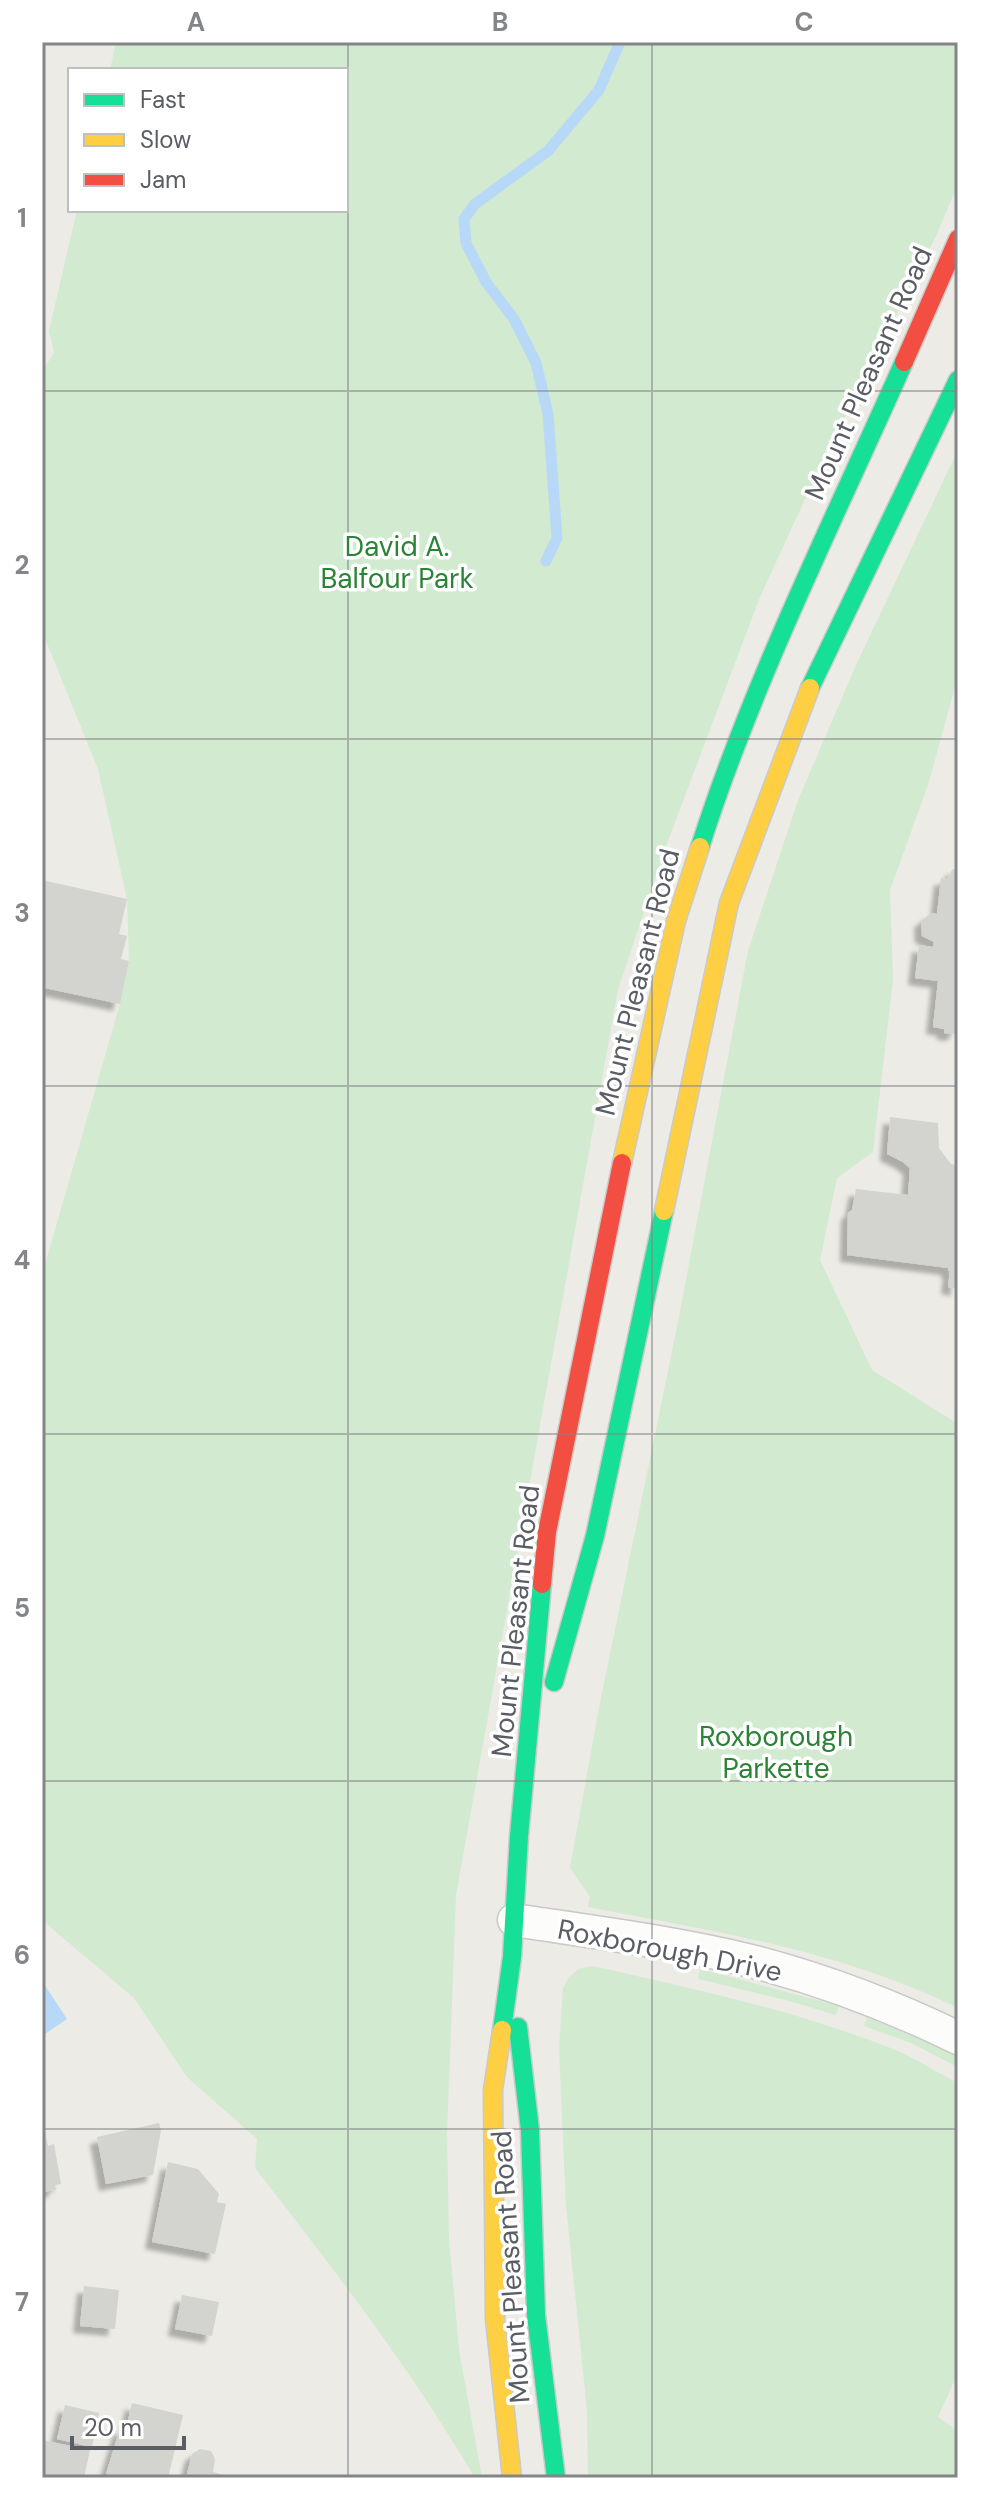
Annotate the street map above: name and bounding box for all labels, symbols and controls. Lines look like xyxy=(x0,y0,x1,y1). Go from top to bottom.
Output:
text: A xyxy=(187,5,205,39)
text: B xyxy=(492,5,508,39)
text: C xyxy=(794,5,814,39)
legend xyxy=(68,68,348,212)
text: Fast xyxy=(140,84,186,115)
text: Slow xyxy=(140,124,191,155)
text: Jam xyxy=(140,164,186,195)
text: 1 xyxy=(17,201,27,235)
street label: Mount Pleasant Road xyxy=(796,241,941,506)
park label: David A. Balfour Park xyxy=(320,528,474,597)
text: 2 xyxy=(14,548,30,582)
street label: Mount Pleasant Road xyxy=(586,845,688,1119)
text: 3 xyxy=(14,896,30,930)
text: 4 xyxy=(14,1243,30,1277)
street label: Mount Pleasant Road xyxy=(483,1483,548,1759)
text: 5 xyxy=(14,1591,30,1625)
park label: Roxborough Parkette xyxy=(699,1718,853,1787)
street label: Roxborough Drive xyxy=(555,1911,785,1990)
text: 6 xyxy=(14,1938,30,1972)
street label: Mount Pleasant Road xyxy=(483,2129,538,2405)
text: 7 xyxy=(15,2285,29,2319)
scale bar xyxy=(72,2400,184,2450)
text: 20 m xyxy=(84,2412,142,2443)

